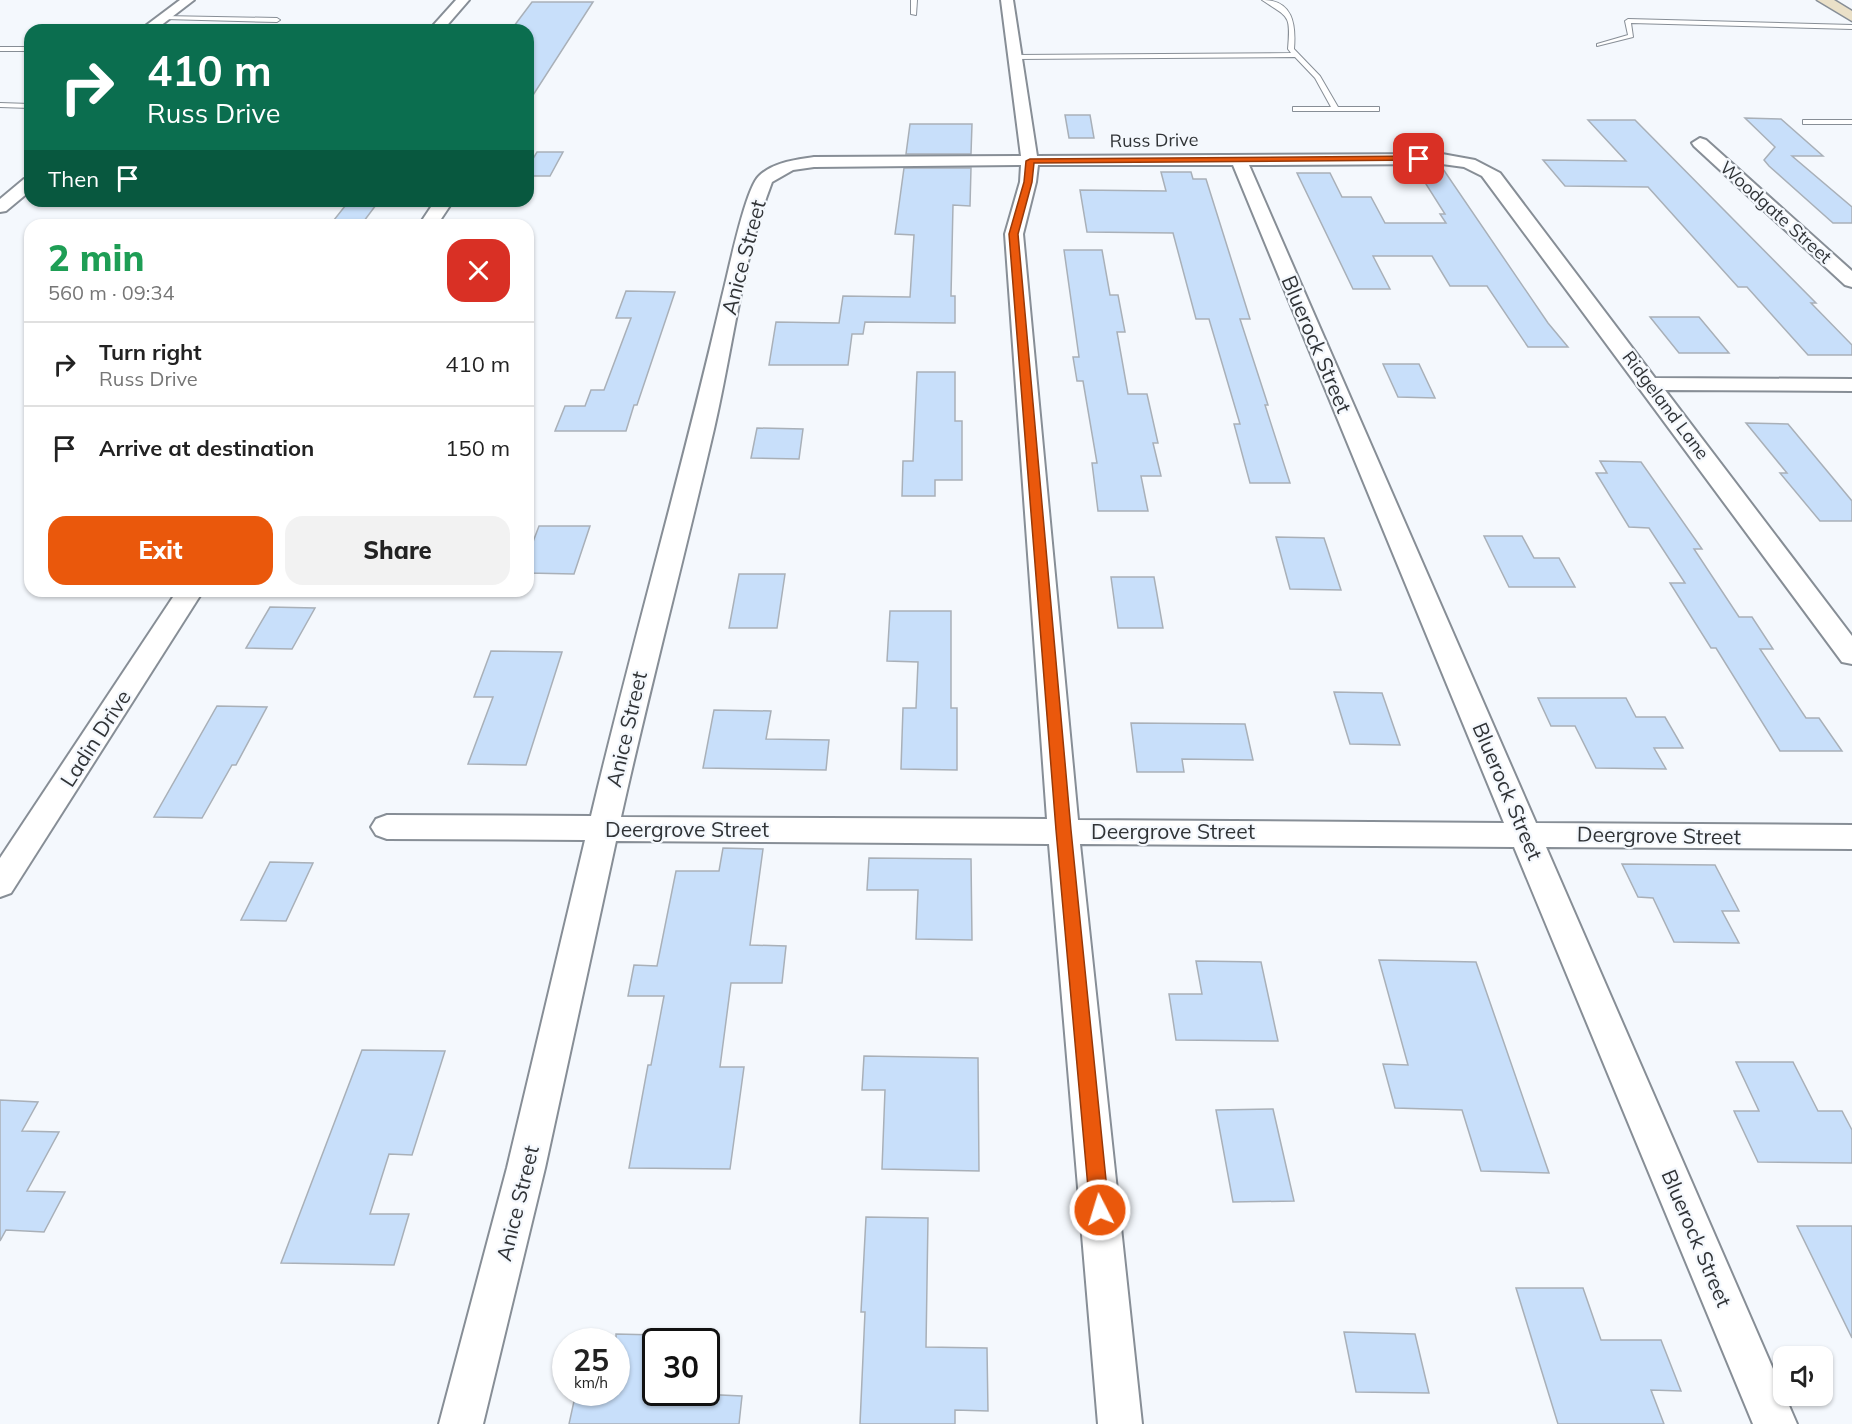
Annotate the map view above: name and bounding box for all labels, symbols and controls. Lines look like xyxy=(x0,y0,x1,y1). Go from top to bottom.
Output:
text: 410 m xyxy=(147,44,272,97)
icon: right xyxy=(48,48,126,126)
text: Russ Drive xyxy=(147,96,280,130)
street label: Russ Drive xyxy=(1109,128,1199,152)
pin xyxy=(1393,133,1444,184)
icon: arrive xyxy=(1402,142,1435,175)
street label: Woodgate Street xyxy=(1715,156,1837,268)
icon: arrive xyxy=(111,162,144,195)
text: Then xyxy=(48,165,99,193)
street label: Anice Street xyxy=(715,197,771,317)
text: 2 min xyxy=(48,235,144,280)
button: close xyxy=(447,239,510,302)
street label: Bluerock Street xyxy=(1276,271,1358,417)
text: 560 m · 09:34 xyxy=(48,280,174,305)
text: Turn right xyxy=(99,338,202,366)
street label: Ridgeland Lane xyxy=(1618,346,1714,464)
icon: right xyxy=(48,348,81,381)
text: 410 m xyxy=(445,350,510,378)
text: Russ Drive xyxy=(99,366,198,391)
icon: arrive xyxy=(48,432,81,465)
text: Arrive at destination xyxy=(99,434,314,462)
text: 150 m xyxy=(445,434,510,462)
button: Exit xyxy=(48,516,273,585)
button: Share xyxy=(285,516,510,585)
street label: Anice Street xyxy=(600,669,652,789)
street label: Ladin Drive xyxy=(54,685,136,791)
street label: Bluerock Street xyxy=(1467,718,1549,864)
street label: Deergrove Street xyxy=(605,816,769,842)
street label: Deergrove Street xyxy=(1091,818,1255,844)
street label: Deergrove Street xyxy=(1577,821,1741,849)
street label: Anice Street xyxy=(490,1143,544,1263)
street label: Bluerock Street xyxy=(1656,1165,1738,1311)
position arrow xyxy=(1068,1178,1132,1242)
speed limit sign: 30 xyxy=(642,1328,720,1406)
text: 25 xyxy=(573,1341,609,1379)
map controls xyxy=(1773,1346,1833,1406)
button: sound xyxy=(1773,1346,1833,1406)
text: km/h xyxy=(574,1373,608,1392)

